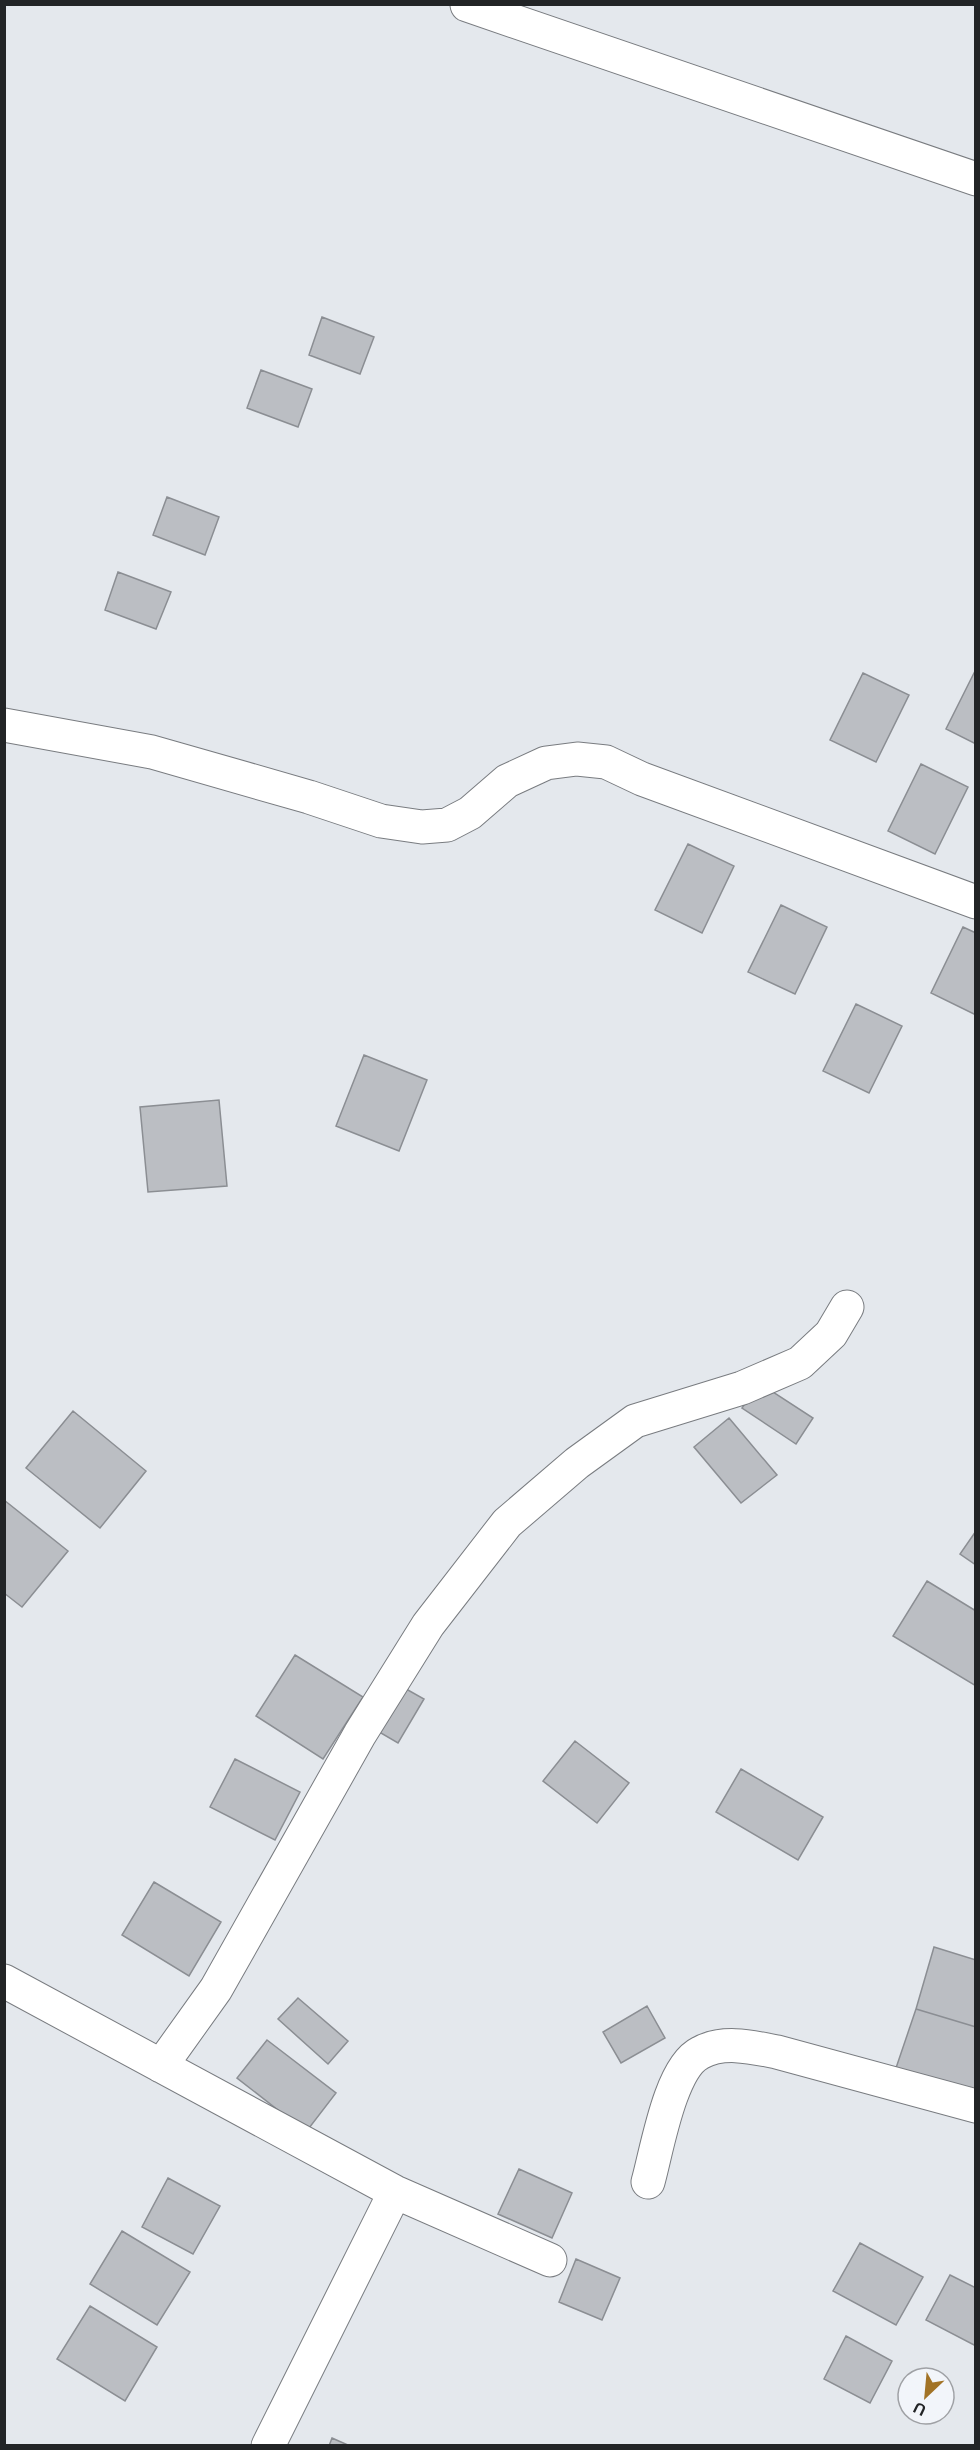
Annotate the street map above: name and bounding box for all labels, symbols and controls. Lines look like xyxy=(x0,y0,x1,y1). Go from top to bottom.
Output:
north arrow xyxy=(896,2366,956,2426)
text: U xyxy=(911,2399,929,2419)

